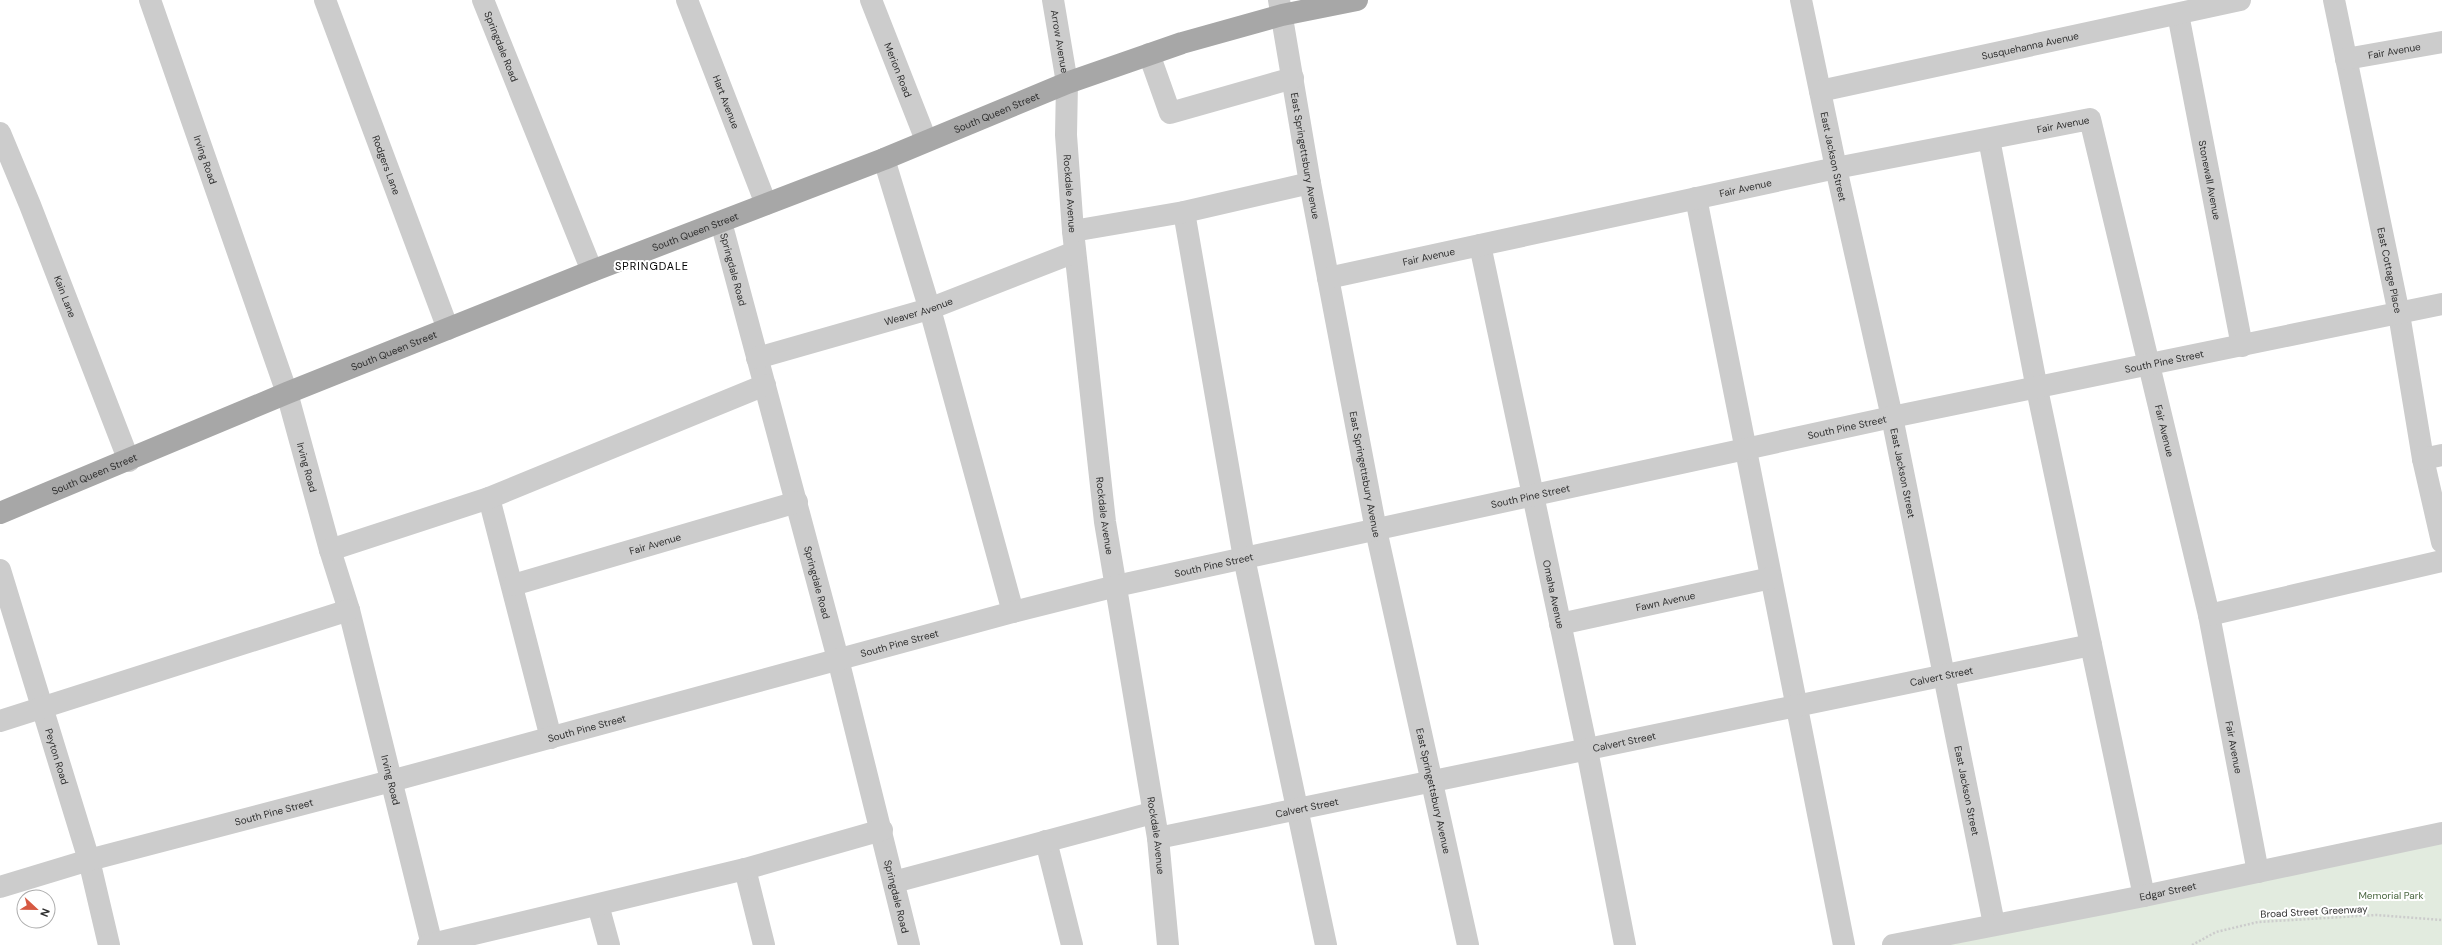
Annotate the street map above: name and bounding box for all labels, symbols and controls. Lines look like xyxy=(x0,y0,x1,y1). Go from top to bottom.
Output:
street label: Springdale Road xyxy=(481,9,521,84)
street label: Arrow Avenue xyxy=(1048,9,1071,74)
street label: Susquehanna Avenue xyxy=(1980,29,2080,63)
street label: Fair Avenue xyxy=(2367,40,2422,62)
street label: Merion Road xyxy=(881,41,915,99)
street label: Hart Avenue xyxy=(710,73,742,131)
street label: South Queen Street xyxy=(952,89,1041,136)
street label: East Springettsbury Avenue xyxy=(1288,92,1323,220)
street label: East Jackson Street xyxy=(1817,111,1849,203)
street label: Fair Avenue xyxy=(2036,113,2091,136)
street label: Irving Road xyxy=(191,133,220,186)
street label: Rodgers Lane xyxy=(369,133,403,197)
street label: Stonewall Avenue xyxy=(2195,139,2224,221)
street label: Rockdale Avenue xyxy=(1060,154,1079,234)
street label: Fair Avenue xyxy=(1718,176,1773,200)
street label: South Queen Street xyxy=(650,209,740,254)
street label: East Cottage Place xyxy=(2374,226,2405,315)
street label: Springdale Road xyxy=(717,232,749,307)
street label: Fair Avenue xyxy=(1401,245,1456,269)
district label: SPRINGDALE xyxy=(615,259,689,273)
street label: Kain Lane xyxy=(51,274,79,320)
street label: Weaver Avenue xyxy=(883,294,955,328)
street label: South Queen Street xyxy=(349,328,439,374)
street label: South Pine Street xyxy=(2124,347,2205,376)
street label: Fair Avenue xyxy=(2152,403,2177,459)
street label: East Springettsbury Avenue xyxy=(1347,410,1383,539)
street label: South Pine Street xyxy=(1806,412,1888,442)
street label: East Jackson Street xyxy=(1887,427,1918,519)
street label: Irving Road xyxy=(294,441,320,494)
street label: South Queen Street xyxy=(50,450,139,498)
street label: Rockdale Avenue xyxy=(1093,476,1116,556)
street label: South Pine Street xyxy=(1490,481,1571,511)
street label: Fair Avenue xyxy=(628,530,683,558)
street label: Springdale Road xyxy=(801,545,833,620)
street label: South Pine Street xyxy=(1173,550,1255,580)
street label: Omaha Avenue xyxy=(1540,559,1567,630)
street label: Fawn Avenue xyxy=(1635,589,1697,614)
street label: South Pine Street xyxy=(859,626,940,660)
street label: Calvert Street xyxy=(1909,664,1974,689)
street label: South Pine Street xyxy=(546,711,628,745)
street label: Fair Avenue xyxy=(2222,720,2245,775)
street label: Peyton Road xyxy=(42,727,71,786)
street label: East Springettsbury Avenue xyxy=(1413,727,1454,855)
street label: Calvert Street xyxy=(1591,729,1657,755)
street label: East Jackson Street xyxy=(1951,745,1982,837)
street label: Irving Road xyxy=(378,754,403,806)
street label: Calvert Street xyxy=(1274,795,1340,821)
street label: South Pine Street xyxy=(233,796,315,829)
street label: Rockdale Avenue xyxy=(1144,796,1167,875)
street label: Springdale Road xyxy=(881,859,912,934)
street label: Edgar Street xyxy=(2138,879,2198,904)
north arrow xyxy=(16,889,56,929)
park label: Memorial Park xyxy=(2358,889,2424,902)
street label: Broad Street Greenway xyxy=(2260,902,2368,921)
text: N xyxy=(37,906,53,919)

